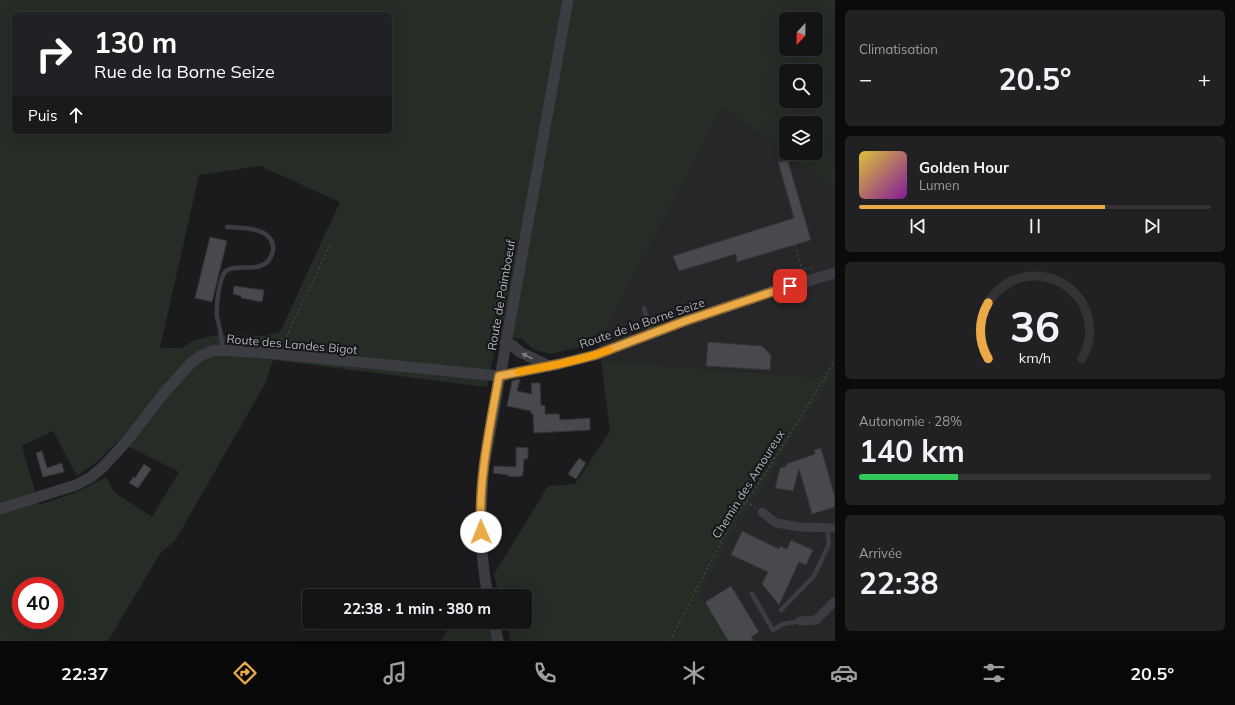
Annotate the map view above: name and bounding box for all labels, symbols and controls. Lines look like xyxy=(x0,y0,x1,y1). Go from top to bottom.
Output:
north arrow xyxy=(779,12,823,56)
map controls xyxy=(779,12,823,160)
text: 130 m xyxy=(94,25,177,60)
icon: right xyxy=(28,28,80,80)
text: Climatisation xyxy=(859,41,938,57)
text: Rue de la Borne Seize xyxy=(94,60,275,83)
text: 20.5° xyxy=(999,60,1071,98)
button: search xyxy=(779,64,823,108)
text: − xyxy=(859,65,872,93)
text: + xyxy=(1198,65,1211,93)
icon: ahead xyxy=(65,104,87,126)
text: Puis xyxy=(28,106,57,125)
button: layers xyxy=(779,116,823,160)
text: Golden Hour xyxy=(919,158,1009,177)
text: Lumen xyxy=(919,177,960,193)
icon: previous xyxy=(907,215,929,237)
icon: pause xyxy=(1024,215,1046,237)
icon: next xyxy=(1141,215,1163,237)
street label: Route de Paimboeuf xyxy=(484,237,518,352)
pin xyxy=(773,269,807,303)
icon: arrive xyxy=(779,275,801,297)
street label: Route de la Borne Seize xyxy=(577,295,707,351)
text: 36 xyxy=(1010,299,1060,351)
street label: Route des Landes Bigot xyxy=(226,331,358,357)
text: km/h xyxy=(1019,348,1051,366)
one-way arrow xyxy=(521,352,533,359)
text: Autonomie · 28% xyxy=(859,413,962,429)
street label: Chemin des Amoureux xyxy=(708,426,788,541)
text: 140 km xyxy=(859,432,965,470)
position arrow xyxy=(460,511,502,553)
text: Arrivée xyxy=(859,545,902,561)
text: 22:38 xyxy=(859,564,938,602)
speed limit sign: 40 xyxy=(12,577,64,629)
text: 22:38 · 1 min · 380 m xyxy=(343,599,491,618)
icon: directions xyxy=(231,659,259,687)
icon: music xyxy=(381,659,409,687)
icon: phone xyxy=(531,659,559,687)
icon: climate xyxy=(680,659,708,687)
icon: car xyxy=(830,659,858,687)
icon: filters xyxy=(980,659,1008,687)
text: 22:37 xyxy=(61,662,109,685)
text: 20.5° xyxy=(1130,662,1174,685)

